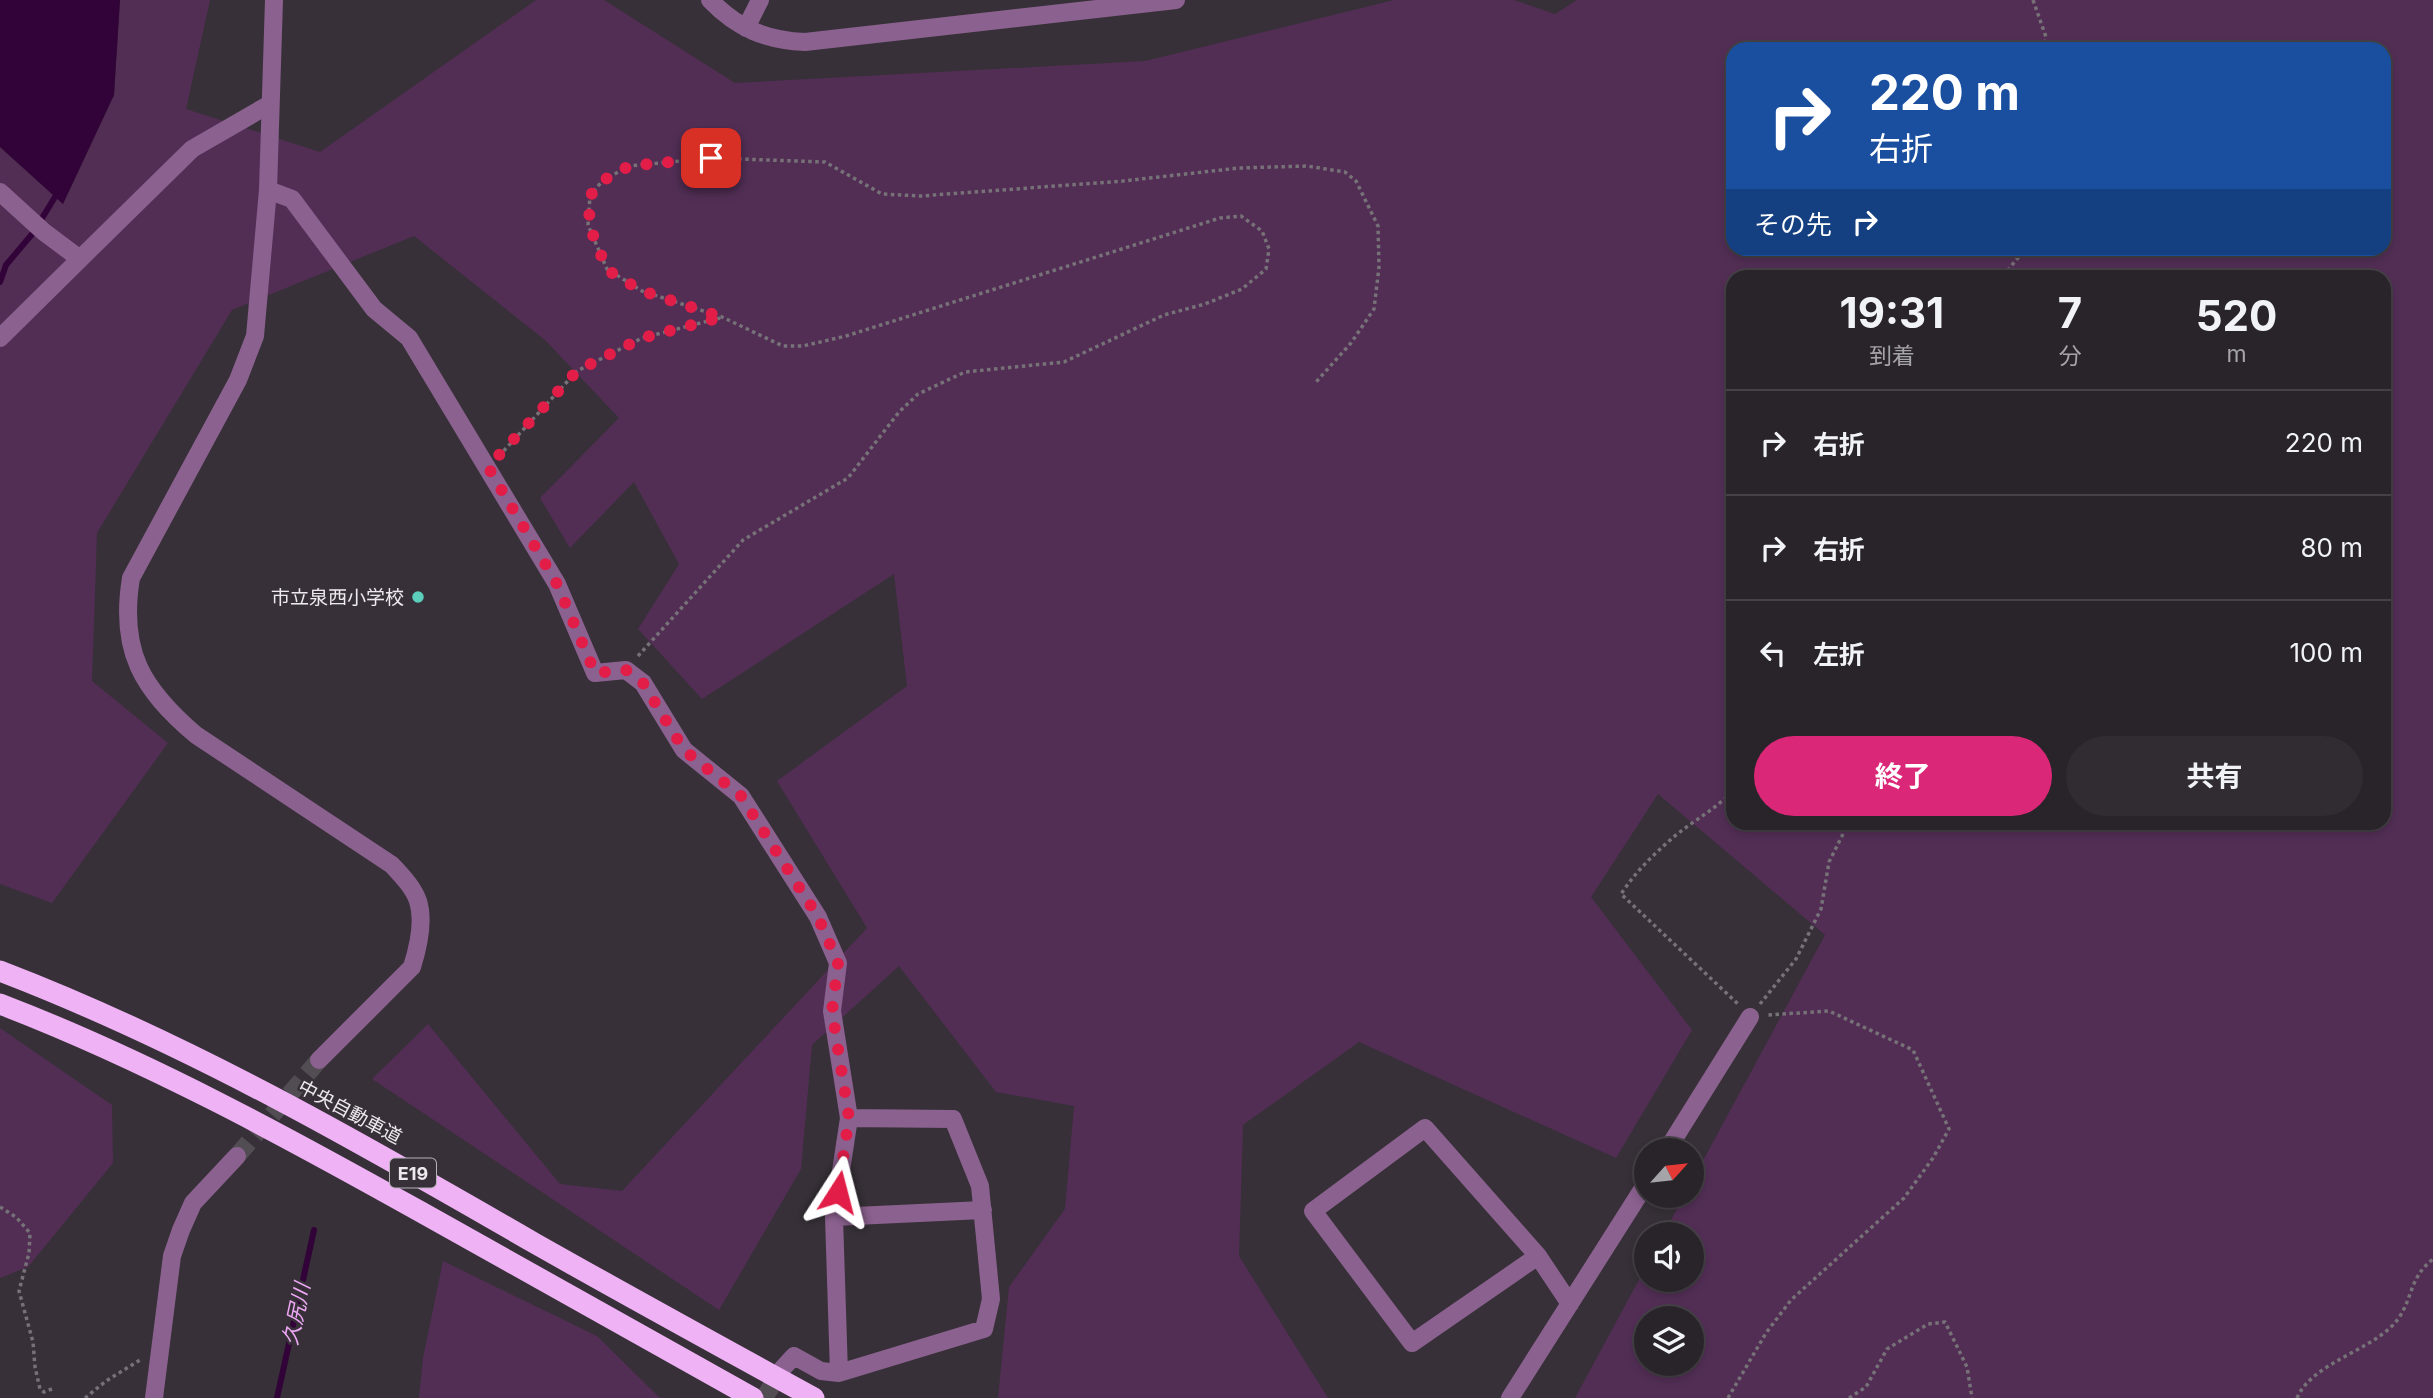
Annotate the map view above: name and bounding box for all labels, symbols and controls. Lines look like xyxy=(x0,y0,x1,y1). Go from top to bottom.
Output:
text: 220 m xyxy=(1869,63,2020,122)
icon: right xyxy=(1754,70,1845,161)
pin xyxy=(681,128,741,188)
text: 右折 xyxy=(1869,129,1933,168)
icon: arrive xyxy=(692,139,730,177)
icon: right xyxy=(1846,203,1884,241)
text: その先 xyxy=(1754,209,1832,240)
text: 19:31 xyxy=(1840,287,1944,338)
text: 7 xyxy=(2058,287,2082,338)
text: 520 xyxy=(2196,290,2277,341)
text: m xyxy=(2227,340,2247,368)
text: 到着 xyxy=(1869,342,1915,370)
text: 分 xyxy=(2058,342,2081,370)
icon: right xyxy=(1754,424,1792,462)
text: 220 m xyxy=(2285,427,2363,458)
text: 右折 xyxy=(1813,429,1865,460)
icon: right xyxy=(1754,529,1792,567)
text: 80 m xyxy=(2300,532,2363,563)
text: 右折 xyxy=(1813,534,1865,565)
place label: 市立泉西小学校 xyxy=(271,586,404,609)
marker: 市立泉西小学校 xyxy=(410,589,426,605)
icon: left xyxy=(1754,634,1792,672)
text: 100 m xyxy=(2290,637,2363,668)
text: 左折 xyxy=(1813,639,1865,670)
button: 終了 xyxy=(1754,736,2052,816)
button: 共有 xyxy=(2066,736,2363,816)
street label: 中央自動車道 xyxy=(294,1075,406,1149)
north arrow xyxy=(1634,1138,1704,1208)
map controls xyxy=(1634,1138,1704,1376)
position arrow xyxy=(801,1155,875,1229)
road number: E19 xyxy=(390,1158,436,1188)
button: sound xyxy=(1634,1222,1704,1292)
water label: 久尻川 xyxy=(277,1279,315,1347)
button: layers xyxy=(1634,1306,1704,1376)

